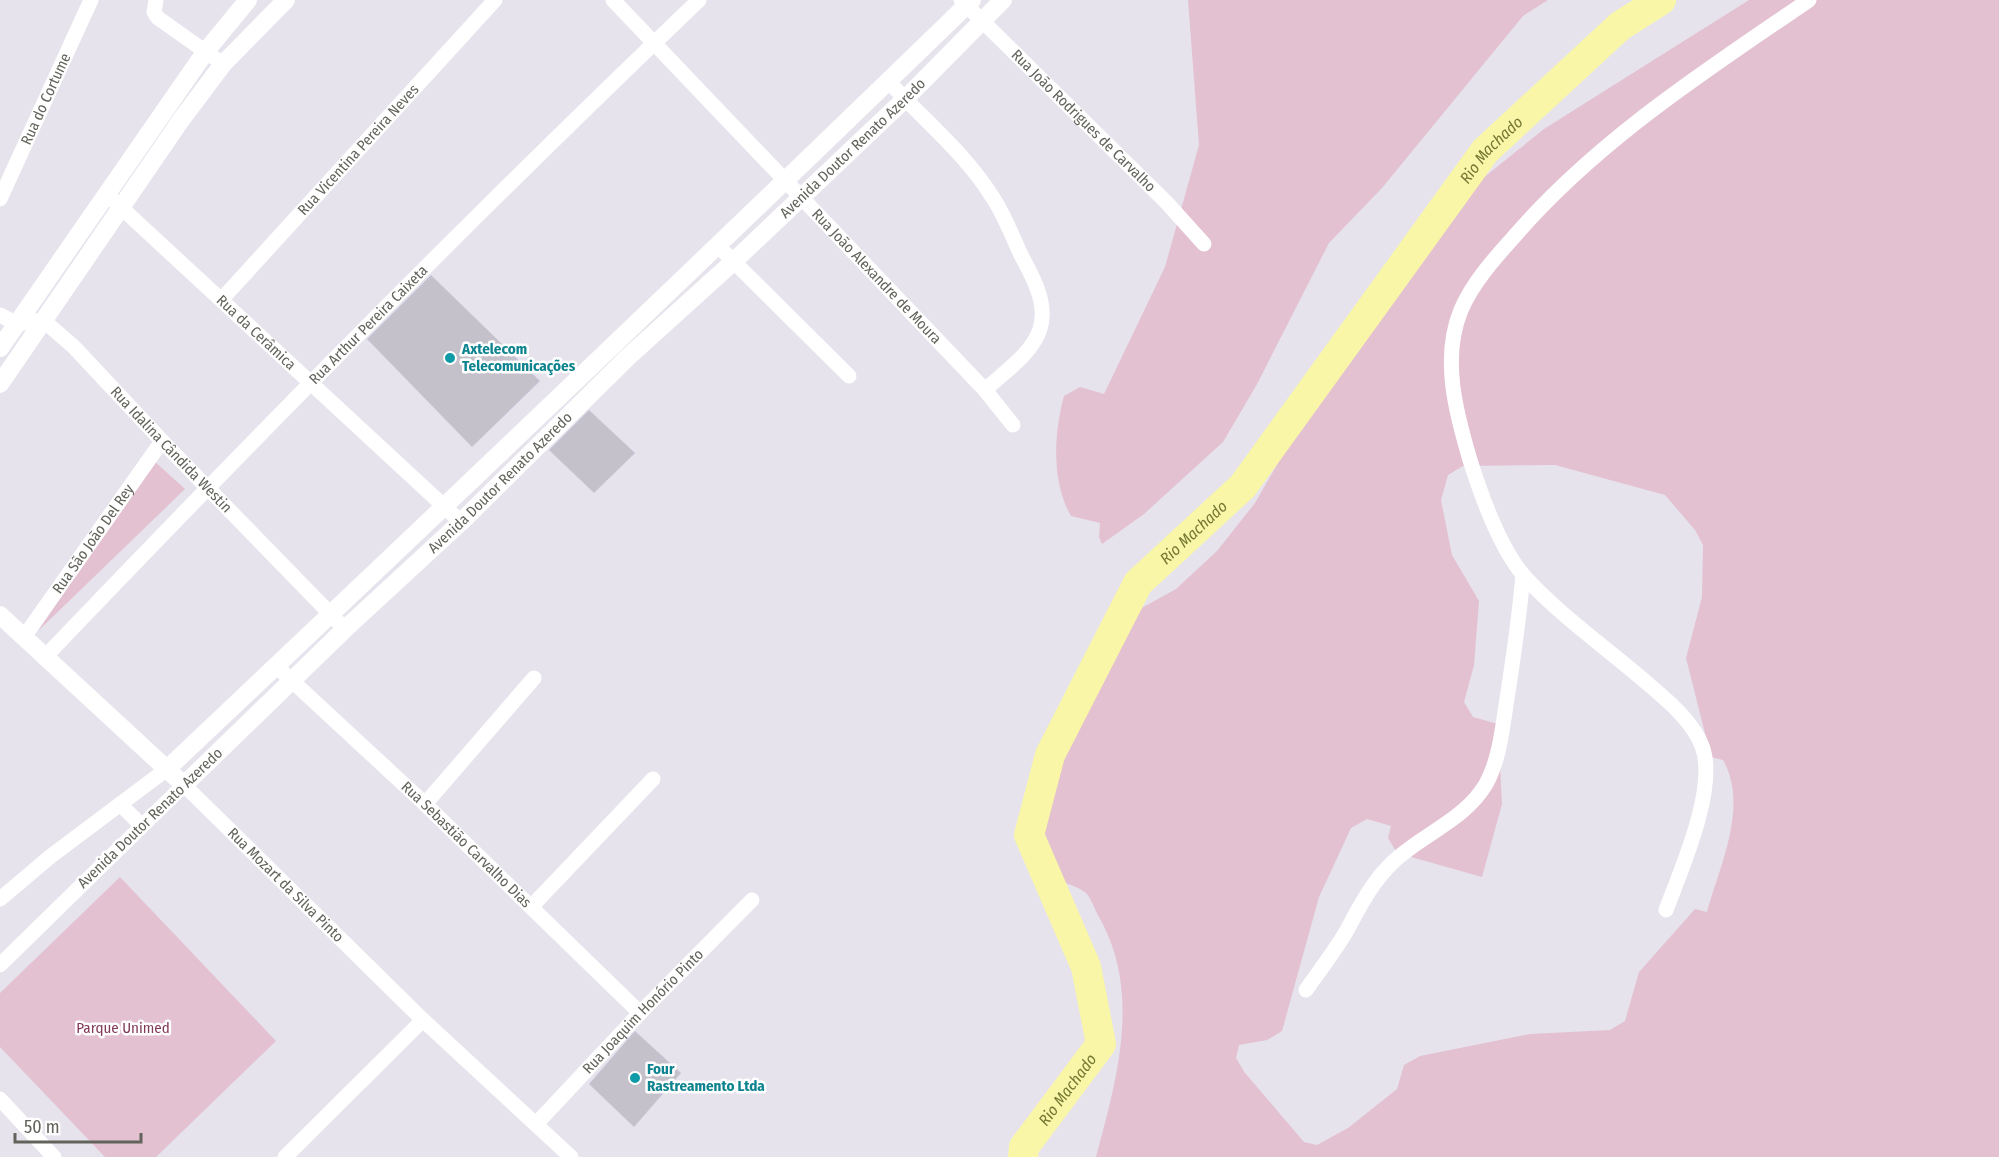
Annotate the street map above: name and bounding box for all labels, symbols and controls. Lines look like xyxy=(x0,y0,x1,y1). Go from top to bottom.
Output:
street label: Rua João Rodrigues de Carvalho xyxy=(1008,46,1159,196)
street label: Rua do Cortume xyxy=(17,50,74,148)
street label: Avenida Doutor Renato Azeredo xyxy=(776,75,929,222)
street label: Rua Vicentina Pereira Neves xyxy=(294,81,422,219)
water label: Rio Machado xyxy=(1455,112,1526,187)
street label: Rua João Alexandre de Moura xyxy=(808,205,945,348)
street label: Rua Arthur Pereira Caixeta xyxy=(305,261,431,388)
street label: Rua da Cerâmica xyxy=(213,291,300,374)
place label: Axtelecom Telecomunicações xyxy=(461,340,576,376)
marker: Axtelecom Telecomunicações xyxy=(443,351,457,365)
street label: Rua Idalina Cândida Westin xyxy=(107,383,236,516)
street label: Avenida Doutor Renato Azeredo xyxy=(424,408,576,557)
street label: Rua São João Del Rey xyxy=(48,481,138,597)
water label: Rio Machado xyxy=(1156,496,1231,568)
street label: Avenida Doutor Renato Azeredo xyxy=(74,744,226,892)
street label: Rua Sebastião Carvalho Dias xyxy=(398,778,535,911)
street label: Rua Mozart da Silva Pinto xyxy=(224,824,348,946)
street label: Rua Joaquim Honório Pinto xyxy=(579,945,707,1077)
park label: Parque Unimed xyxy=(76,1019,170,1037)
water label: Rio Machado xyxy=(1034,1050,1100,1129)
place label: Four Rastreamento Ltda xyxy=(647,1060,765,1095)
marker: Four Rastreamento Ltda xyxy=(628,1071,642,1085)
scale bar xyxy=(15,1106,141,1144)
text: 50 m xyxy=(24,1116,60,1138)

